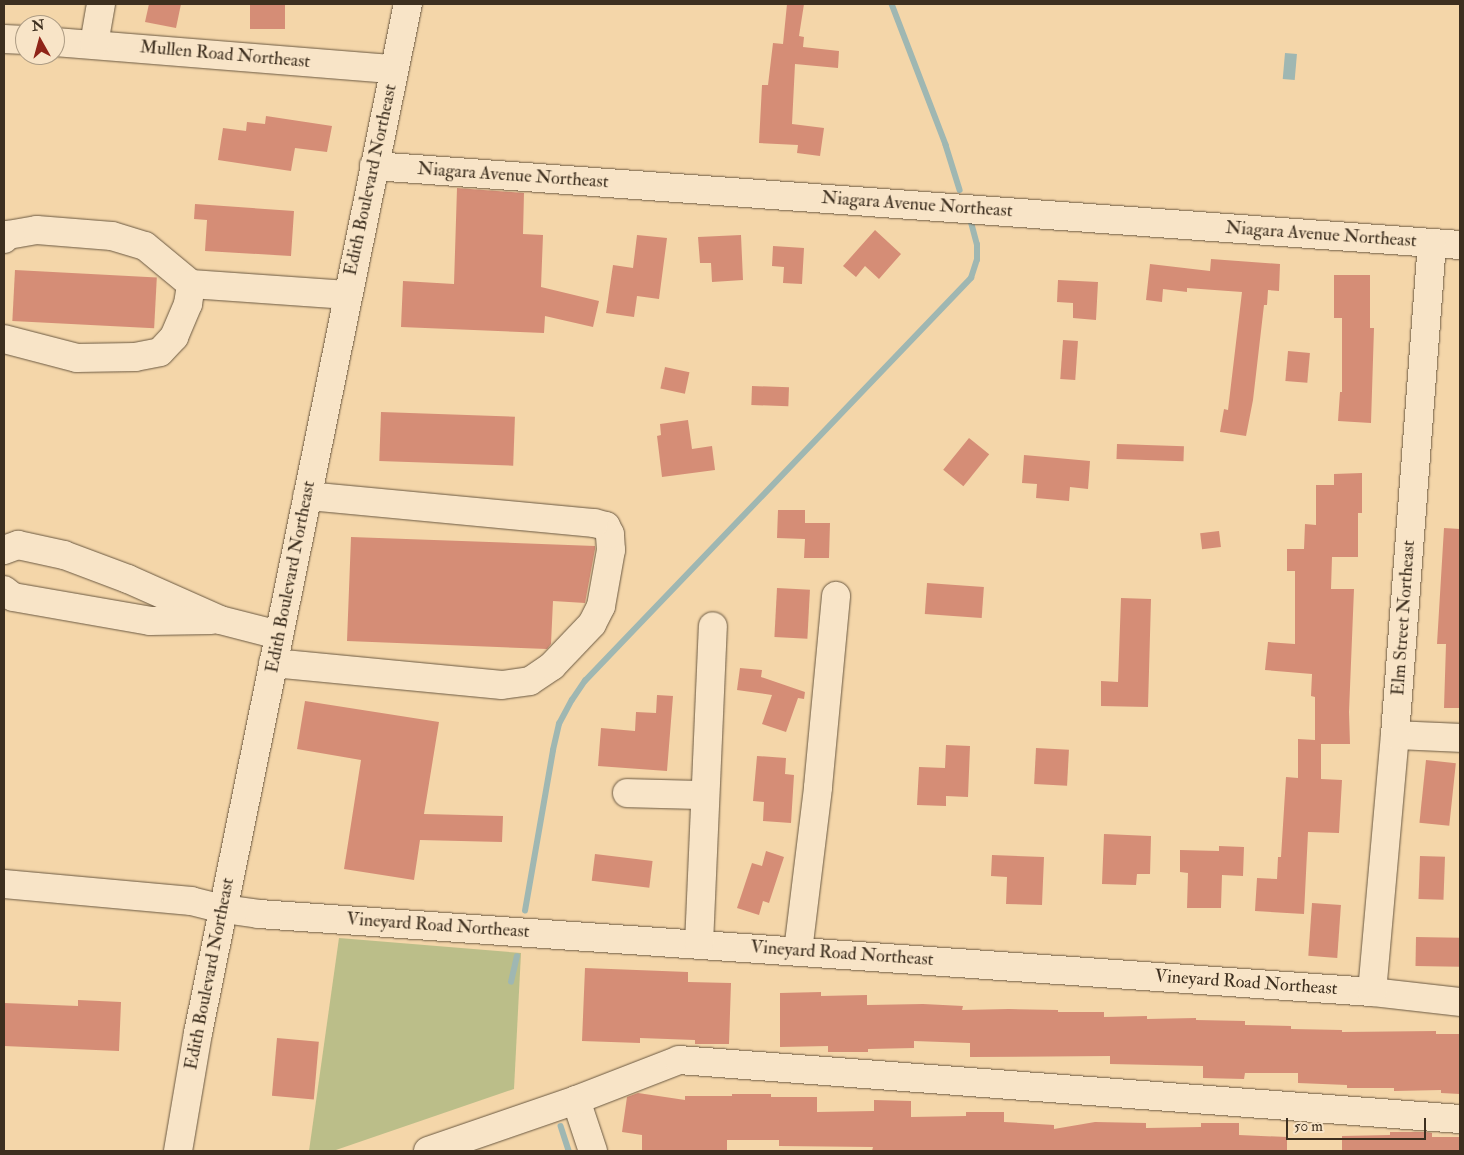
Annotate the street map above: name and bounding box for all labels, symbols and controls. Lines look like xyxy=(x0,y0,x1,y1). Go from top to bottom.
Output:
north arrow xyxy=(15,15,65,65)
text: N xyxy=(31,16,45,35)
street label: Mullen Road Northeast xyxy=(139,37,311,73)
street label: Edith Boulevard Northeast xyxy=(340,82,402,278)
street label: Niagara Avenue Northeast xyxy=(417,159,609,193)
street label: Niagara Avenue Northeast xyxy=(821,188,1013,222)
street label: Niagara Avenue Northeast xyxy=(1225,218,1417,252)
street label: Edith Boulevard Northeast xyxy=(262,479,320,675)
street label: Elm Street Northeast xyxy=(1388,540,1420,696)
street label: Edith Boulevard Northeast xyxy=(181,876,239,1072)
street label: Vineyard Road Northeast xyxy=(346,909,530,943)
street label: Vineyard Road Northeast xyxy=(750,937,934,971)
street label: Vineyard Road Northeast xyxy=(1154,966,1338,1000)
scale bar xyxy=(1289,1108,1429,1140)
text: 50 m xyxy=(1294,1117,1323,1136)

